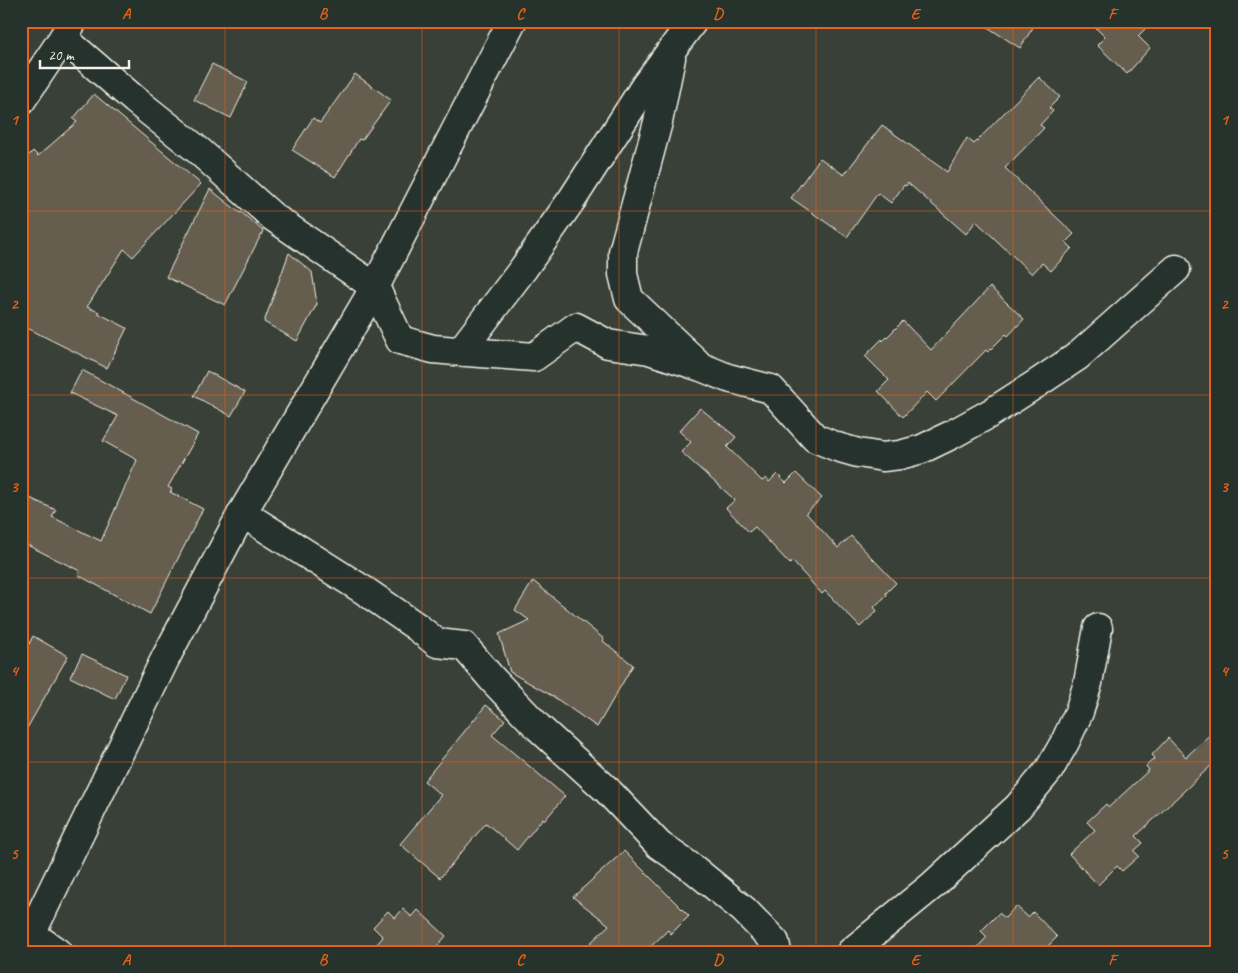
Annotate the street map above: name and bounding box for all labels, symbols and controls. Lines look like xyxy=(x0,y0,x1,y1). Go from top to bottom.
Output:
text: A xyxy=(122,4,132,24)
text: B xyxy=(319,4,329,24)
text: C xyxy=(516,4,526,24)
text: D xyxy=(713,4,724,24)
text: E xyxy=(911,4,922,24)
text: F xyxy=(1108,4,1119,24)
scale bar xyxy=(40,38,129,70)
text: 20 m xyxy=(48,46,75,65)
text: 1 xyxy=(10,110,19,130)
text: 1 xyxy=(1220,110,1229,130)
text: 2 xyxy=(10,294,19,314)
text: 2 xyxy=(1220,294,1229,314)
text: 3 xyxy=(10,477,19,497)
text: 3 xyxy=(1220,477,1229,497)
text: 4 xyxy=(10,661,19,681)
text: 4 xyxy=(1220,661,1229,681)
text: 5 xyxy=(11,844,20,864)
text: 5 xyxy=(1221,844,1230,864)
text: A xyxy=(122,950,132,970)
text: B xyxy=(319,950,329,970)
text: C xyxy=(516,950,526,970)
text: D xyxy=(713,950,724,970)
text: E xyxy=(911,950,922,970)
text: F xyxy=(1108,950,1119,970)

